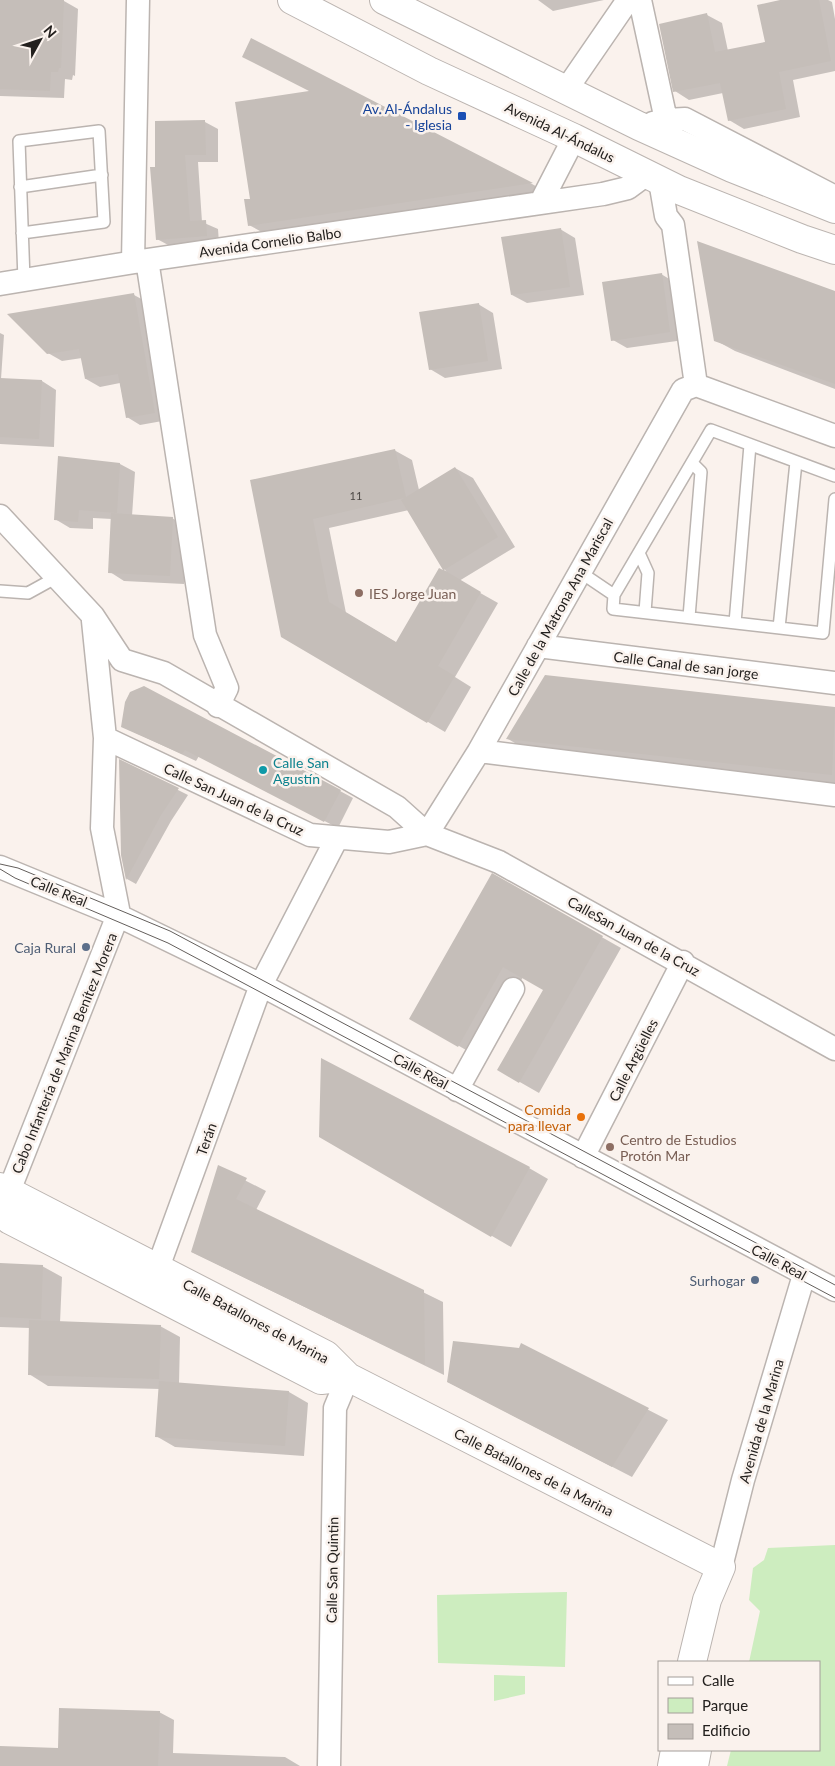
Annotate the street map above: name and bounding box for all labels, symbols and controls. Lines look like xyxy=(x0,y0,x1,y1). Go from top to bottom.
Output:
north arrow xyxy=(15,15,65,65)
text: N xyxy=(40,22,60,41)
street label: Avenida Al-Ándalus xyxy=(503,98,617,166)
place label: Av. Al-Ándalus - Iglesia xyxy=(363,100,452,133)
marker: Av. Al-Ándalus - Iglesia xyxy=(456,110,468,122)
street label: Avenida Cornelio Balbo xyxy=(198,224,342,260)
house number: 11 xyxy=(350,489,362,502)
street label: Calle de la Matrona Ana Mariscal xyxy=(504,515,616,699)
place label: IES Jorge Juan xyxy=(369,585,456,602)
marker: IES Jorge Juan xyxy=(353,587,365,599)
street label: Calle Canal de san jorge xyxy=(613,648,759,682)
place label: Calle San Agustín xyxy=(273,754,329,787)
street label: Calle San Juan de la Cruz xyxy=(161,759,307,839)
marker: Calle San Agustín xyxy=(257,764,269,776)
street label: Calle Real xyxy=(28,872,90,910)
street label: CalleSan Juan de la Cruz xyxy=(565,893,703,979)
street label: Cabo Infantería de Marina Benítez Morera xyxy=(8,930,120,1176)
place label: Caja Rural xyxy=(14,939,76,956)
marker: Caja Rural xyxy=(80,941,92,953)
street label: Calle Argüelles xyxy=(605,1016,661,1104)
street label: Calle Real xyxy=(391,1049,451,1093)
place label: Comida para llevar xyxy=(508,1101,571,1134)
marker: Comida para llevar xyxy=(575,1111,587,1123)
street label: Terán xyxy=(192,1120,220,1158)
place label: Centro de Estudios Protón Mar xyxy=(620,1131,737,1164)
marker: Centro de Estudios Protón Mar xyxy=(604,1141,616,1153)
street label: Calle Real xyxy=(749,1240,809,1284)
place label: Surhogar xyxy=(690,1272,745,1289)
marker: Surhogar xyxy=(749,1274,761,1286)
street label: Calle Batallones de Marina xyxy=(180,1275,332,1367)
street label: Avenida de la Marina xyxy=(735,1357,787,1485)
street label: Calle Batallones de la Marina xyxy=(451,1424,617,1520)
street label: Calle San Quintin xyxy=(323,1517,341,1623)
legend xyxy=(658,1661,820,1751)
text: Calle xyxy=(702,1671,735,1689)
text: Parque xyxy=(702,1696,748,1714)
text: Edificio xyxy=(702,1721,750,1739)

